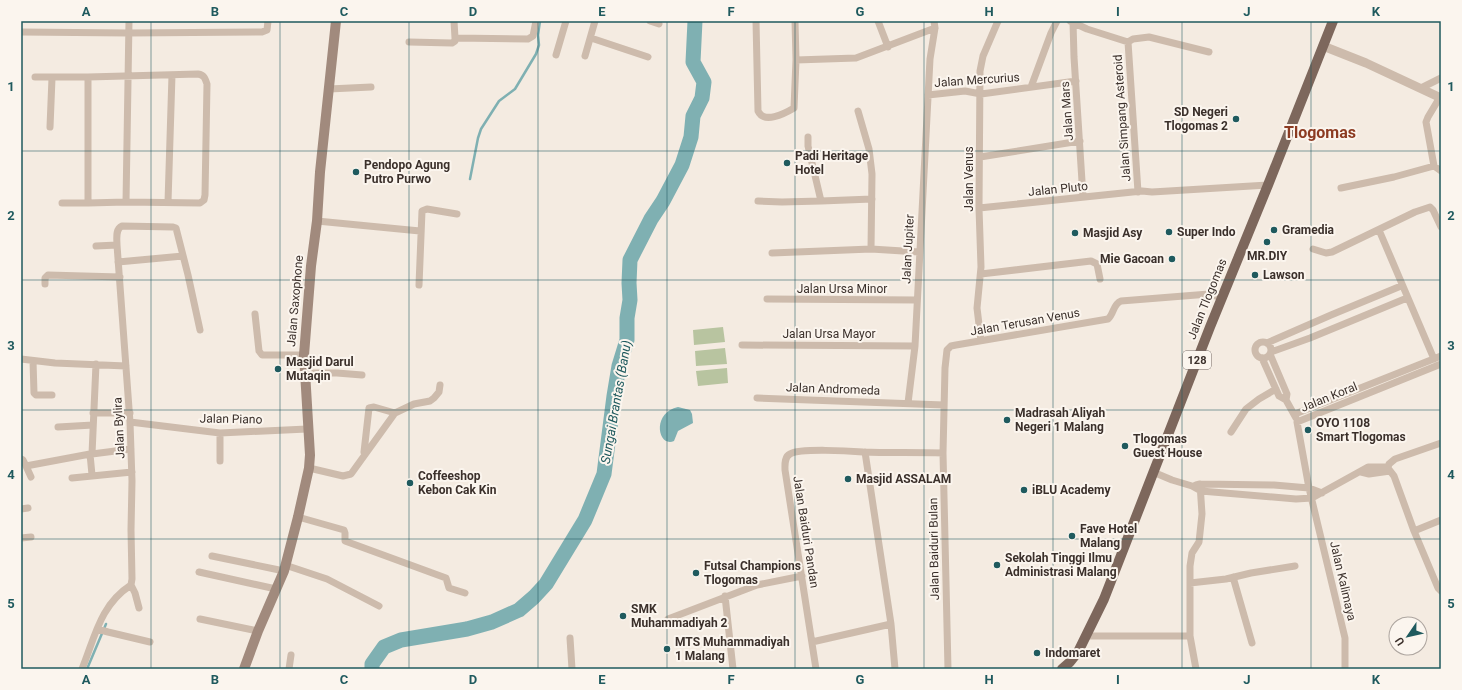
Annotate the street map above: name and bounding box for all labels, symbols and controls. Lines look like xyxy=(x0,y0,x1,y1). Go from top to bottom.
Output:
text: A xyxy=(82,4,91,19)
text: B xyxy=(211,4,219,19)
text: C xyxy=(340,4,349,19)
text: D xyxy=(469,4,477,19)
text: E xyxy=(598,4,606,19)
text: F xyxy=(727,4,735,19)
text: G xyxy=(856,4,865,19)
text: H xyxy=(984,4,994,19)
text: I xyxy=(1116,4,1120,19)
text: J xyxy=(1243,4,1251,19)
text: K xyxy=(1372,4,1381,19)
street label: Jalan Simpang Asteroid xyxy=(1111,54,1133,182)
street label: Jalan Mercurius xyxy=(934,70,1020,90)
text: 1 xyxy=(7,79,15,94)
text: 1 xyxy=(1447,79,1455,94)
street label: Jalan Mars xyxy=(1058,81,1076,141)
place label: SD Negeri Tlogomas 2 xyxy=(1164,105,1228,133)
marker: SD Negeri Tlogomas 2 xyxy=(1231,114,1241,124)
district label: Tlogomas xyxy=(1284,123,1356,142)
street label: Jalan Venus xyxy=(962,146,976,212)
place label: Padi Heritage Hotel xyxy=(795,149,869,177)
place label: Pendopo Agung Putro Purwo xyxy=(364,158,450,186)
marker: Padi Heritage Hotel xyxy=(782,158,792,168)
marker: Pendopo Agung Putro Purwo xyxy=(351,167,361,177)
street label: Jalan Pluto xyxy=(1027,179,1089,199)
text: 2 xyxy=(7,208,15,223)
text: 2 xyxy=(1447,208,1455,223)
street label: Jalan Jupiter xyxy=(899,214,917,284)
place label: Gramedia xyxy=(1282,223,1335,237)
place label: Super Indo xyxy=(1177,225,1236,239)
marker: Gramedia xyxy=(1269,225,1279,235)
place label: Masjid Asy xyxy=(1083,226,1143,240)
marker: Super Indo xyxy=(1164,227,1174,237)
marker: Masjid Asy xyxy=(1070,228,1080,238)
marker: MR.DIY xyxy=(1262,237,1272,247)
place label: MR.DIY xyxy=(1247,249,1288,263)
place label: Mie Gacoan xyxy=(1100,252,1164,266)
marker: Mie Gacoan xyxy=(1167,254,1177,264)
street label: Jalan Saxophone xyxy=(284,255,306,347)
street label: Jalan Tlogomas xyxy=(1184,257,1230,341)
place label: Lawson xyxy=(1263,268,1305,282)
marker: Lawson xyxy=(1250,270,1260,280)
street label: Jalan Ursa Minor xyxy=(797,282,887,296)
street label: Jalan Terusan Venus xyxy=(969,305,1081,339)
street label: Jalan Ursa Mayor xyxy=(782,327,876,341)
text: 3 xyxy=(7,338,15,353)
text: 3 xyxy=(1447,338,1455,353)
water label: Sungai Brantas (Banu) xyxy=(598,339,634,465)
road number: 128 xyxy=(1183,351,1211,369)
place label: Masjid Darul Mutaqin xyxy=(286,355,354,383)
marker: Masjid Darul Mutaqin xyxy=(273,364,283,374)
street label: Jalan Koral xyxy=(1299,379,1359,415)
street label: Jalan Andromeda xyxy=(786,380,880,398)
street label: Jalan Bylira xyxy=(110,397,128,459)
place label: Madrasah Aliyah Negeri 1 Malang xyxy=(1015,406,1105,434)
street label: Jalan Piano xyxy=(200,411,263,427)
marker: Madrasah Aliyah Negeri 1 Malang xyxy=(1002,415,1012,425)
place label: OYO 1108 Smart Tlogomas xyxy=(1316,416,1406,444)
marker: OYO 1108 Smart Tlogomas xyxy=(1303,425,1313,435)
place label: Tlogomas Guest House xyxy=(1133,432,1203,460)
marker: Tlogomas Guest House xyxy=(1120,441,1130,451)
text: 4 xyxy=(7,467,15,482)
text: 4 xyxy=(1447,467,1455,482)
place label: Coffeeshop Kebon Cak Kin xyxy=(418,469,497,497)
place label: Masjid ASSALAM xyxy=(856,472,951,486)
marker: Masjid ASSALAM xyxy=(843,474,853,484)
street label: Jalan Baiduri Pandan xyxy=(790,475,822,589)
marker: Coffeeshop Kebon Cak Kin xyxy=(405,478,415,488)
place label: iBLU Academy xyxy=(1032,483,1111,497)
marker: iBLU Academy xyxy=(1019,485,1029,495)
street label: Jalan Baiduri Bulan xyxy=(926,498,942,600)
place label: Fave Hotel Malang xyxy=(1080,522,1137,550)
marker: Fave Hotel Malang xyxy=(1067,531,1077,541)
street label: Jalan Kalimaya xyxy=(1327,540,1359,622)
place label: Sekolah Tinggi Ilmu Administrasi Malang xyxy=(1005,551,1117,579)
place label: Futsal Champions Tlogomas xyxy=(704,559,801,587)
marker: Sekolah Tinggi Ilmu Administrasi Malang xyxy=(992,560,1002,570)
marker: Futsal Champions Tlogomas xyxy=(691,568,701,578)
text: 5 xyxy=(7,596,15,611)
text: 5 xyxy=(1447,596,1455,611)
place label: SMK Muhammadiyah 2 xyxy=(631,602,728,630)
marker: SMK Muhammadiyah 2 xyxy=(618,611,628,621)
north arrow xyxy=(1388,616,1428,656)
place label: MTS Muhammadiyah 1 Malang xyxy=(675,635,790,663)
text: U xyxy=(1393,635,1408,648)
marker: MTS Muhammadiyah 1 Malang xyxy=(662,644,672,654)
place label: Indomaret xyxy=(1045,646,1100,660)
marker: Indomaret xyxy=(1032,648,1042,658)
text: A xyxy=(82,672,91,687)
text: B xyxy=(211,672,219,687)
text: C xyxy=(340,672,349,687)
text: D xyxy=(469,672,477,687)
text: E xyxy=(598,672,606,687)
text: F xyxy=(727,672,735,687)
text: G xyxy=(856,672,865,687)
text: H xyxy=(984,672,994,687)
text: I xyxy=(1116,672,1120,687)
text: J xyxy=(1243,672,1251,687)
text: K xyxy=(1372,672,1381,687)

